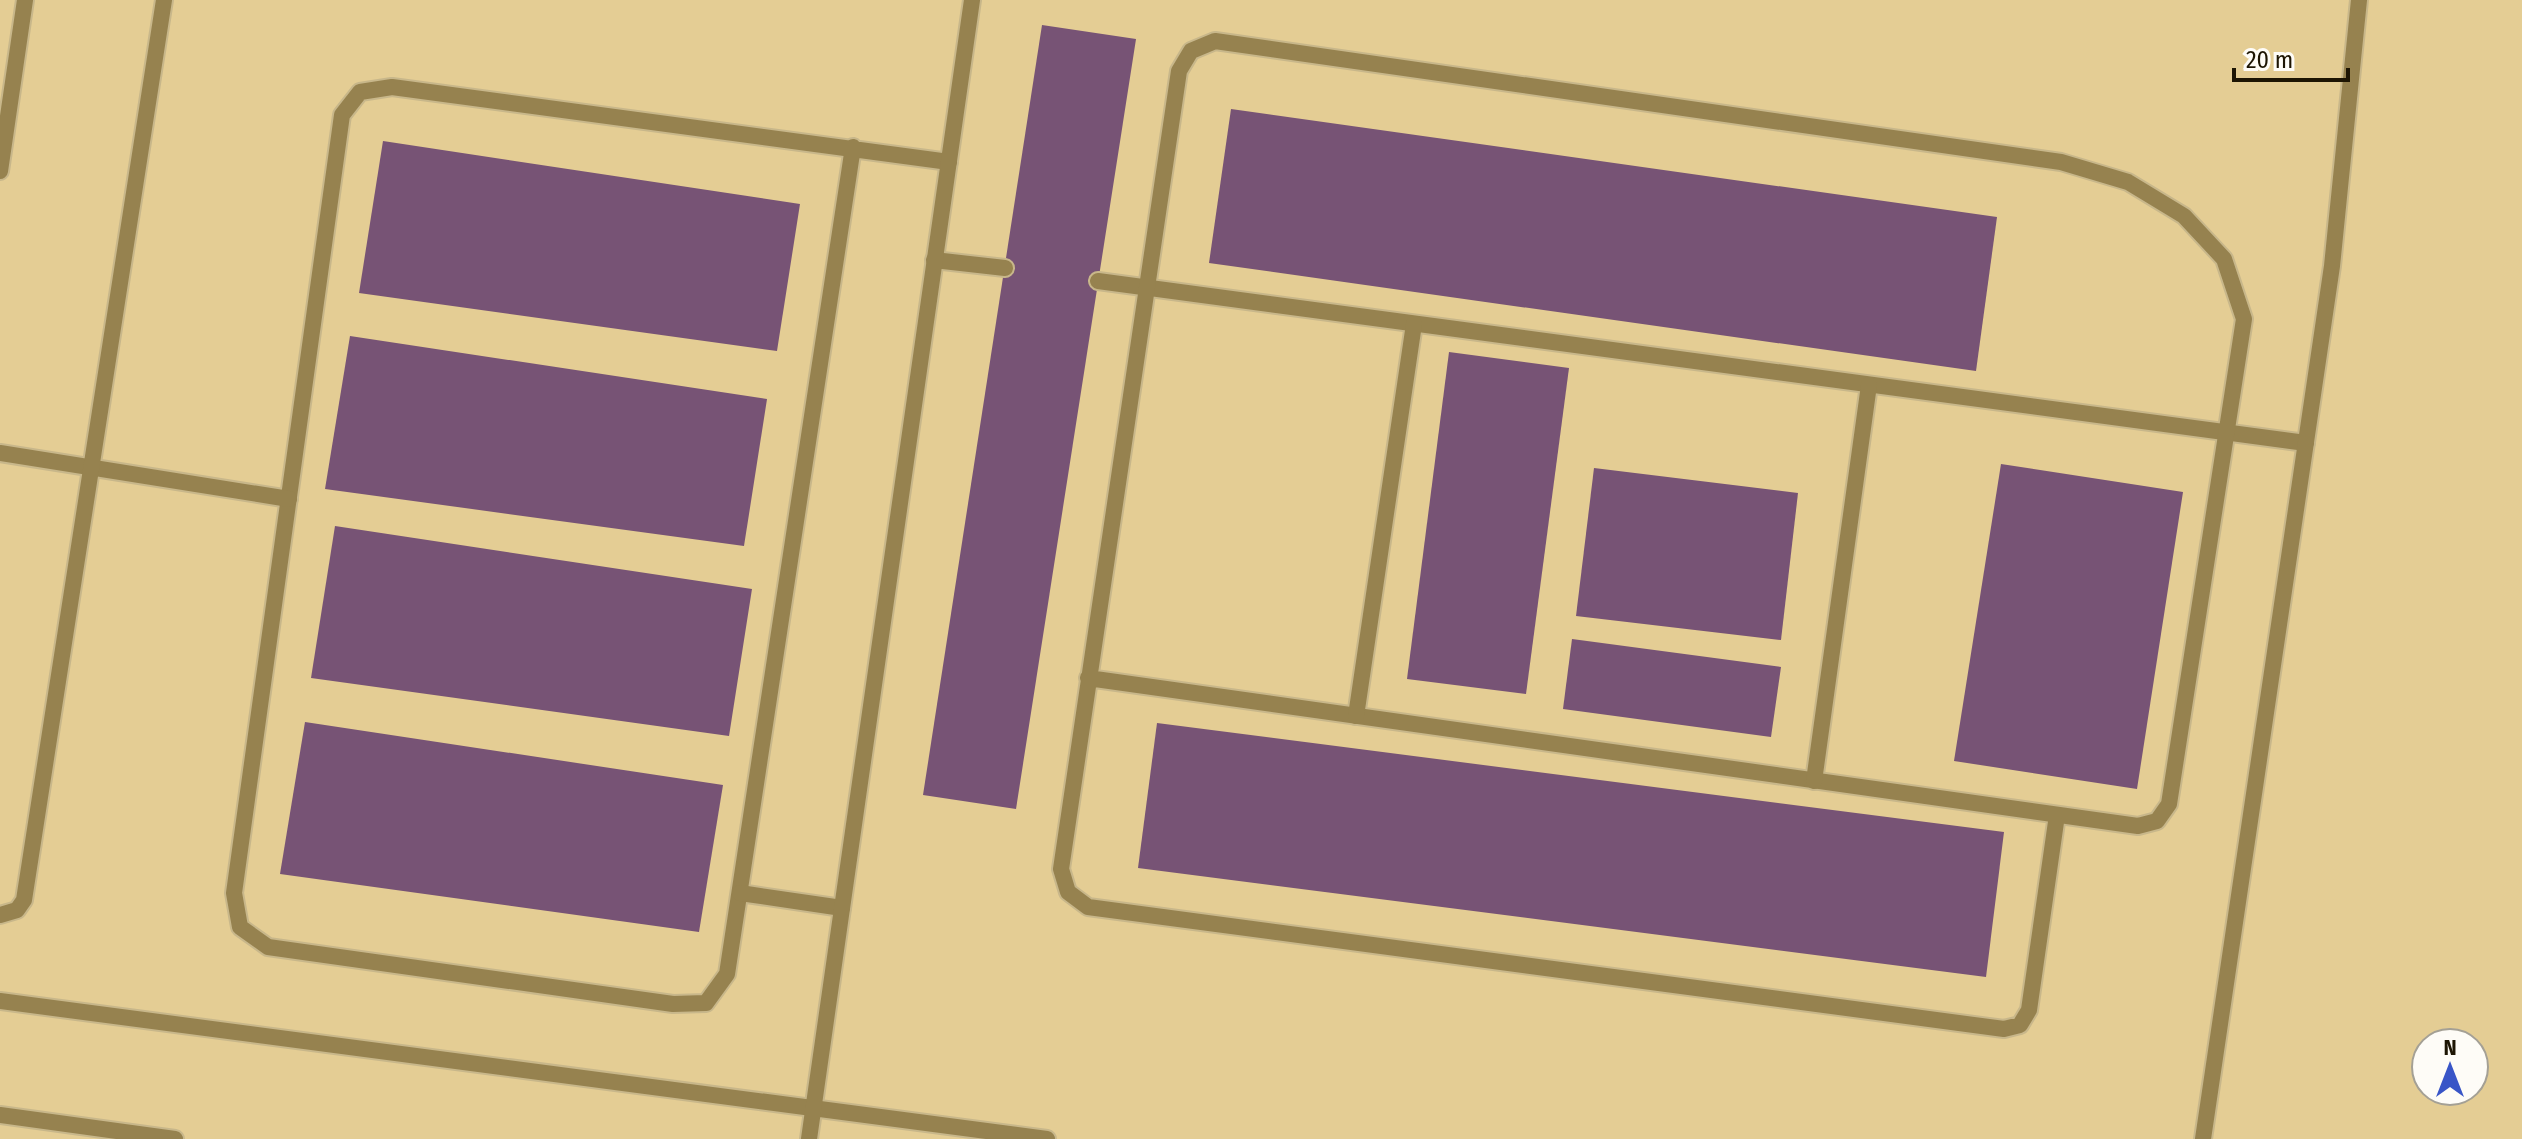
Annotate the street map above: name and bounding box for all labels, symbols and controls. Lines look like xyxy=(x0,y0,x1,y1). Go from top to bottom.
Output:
scale bar xyxy=(2234,32,2348,82)
text: 20 m xyxy=(2246,46,2293,74)
north arrow xyxy=(2410,1027,2490,1107)
text: N xyxy=(2443,1034,2457,1061)

